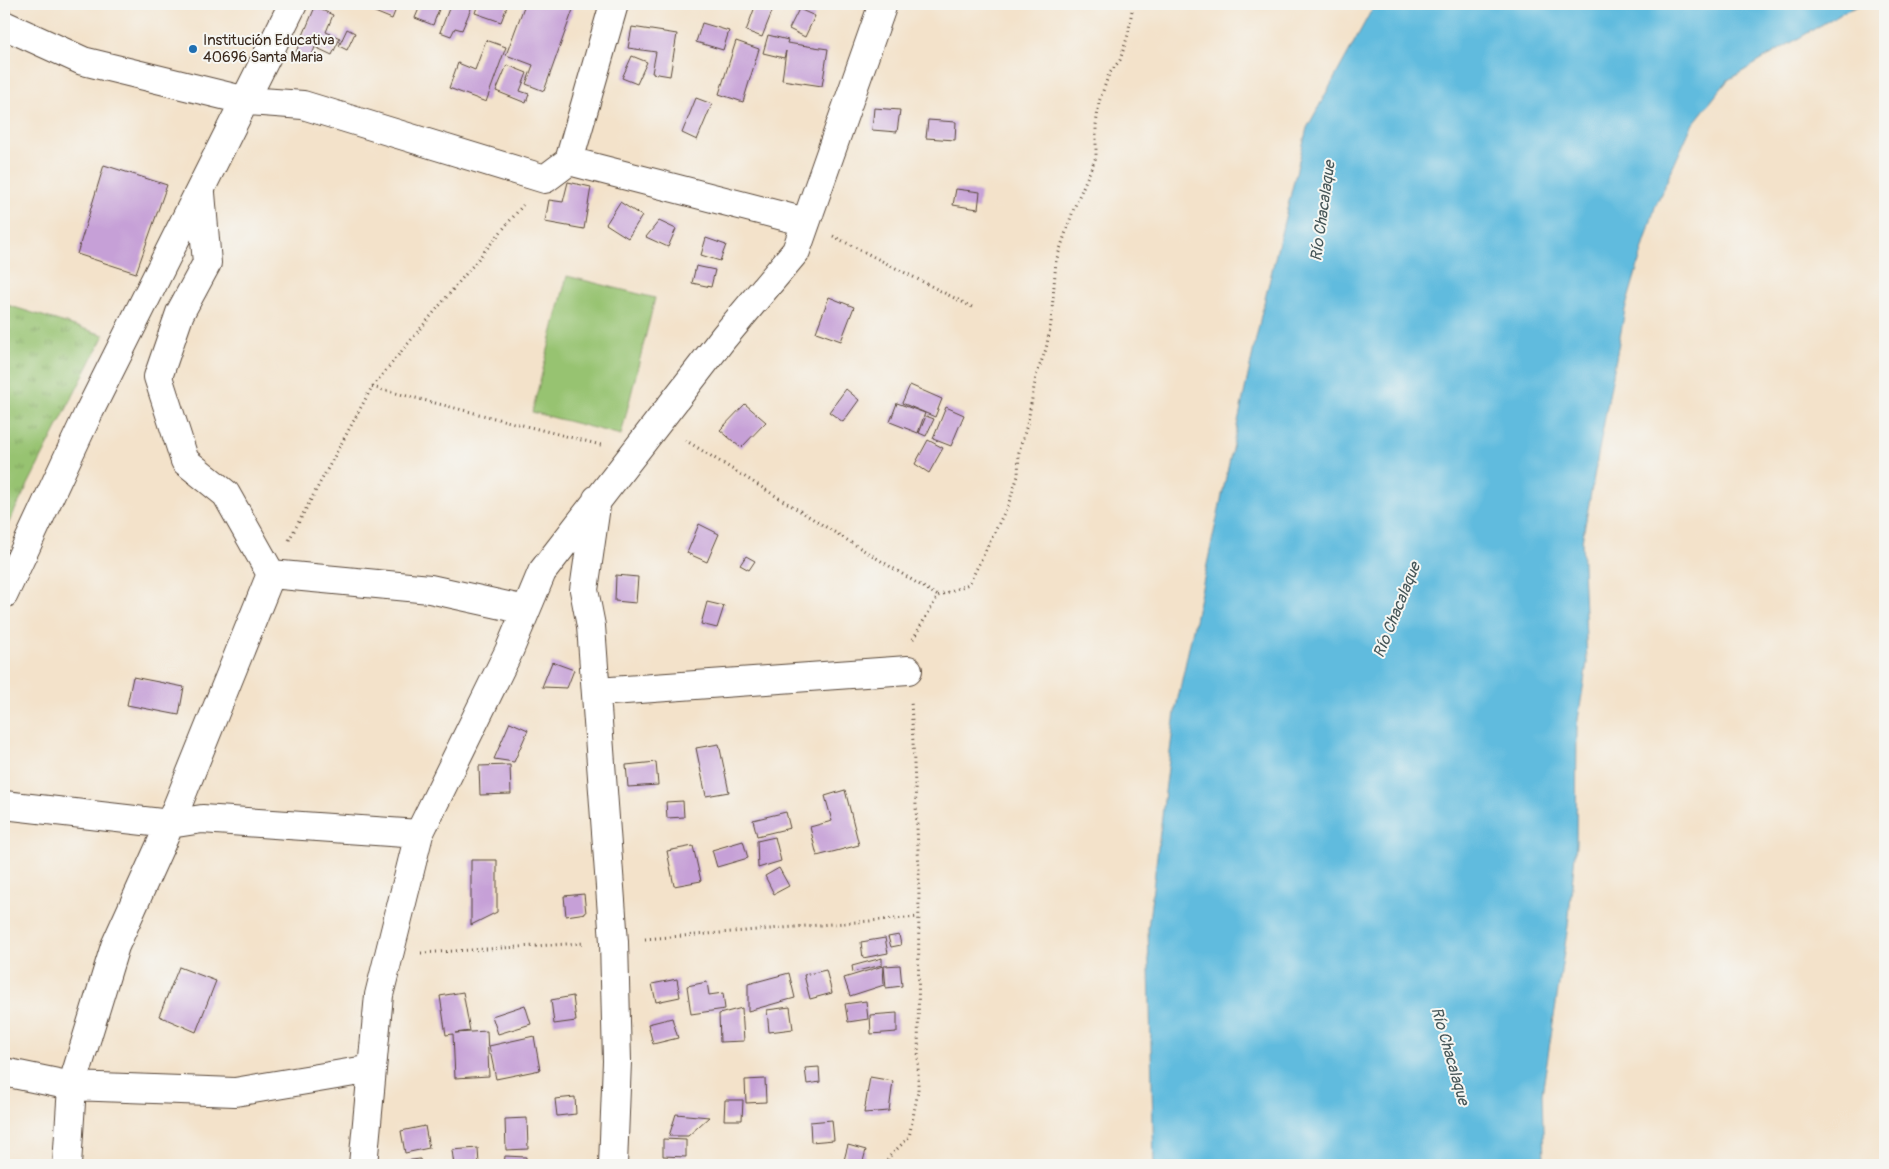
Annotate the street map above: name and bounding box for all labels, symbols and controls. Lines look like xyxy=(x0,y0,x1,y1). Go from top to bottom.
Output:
place label: Institución Educativa 40696 Santa Maria xyxy=(203,31,334,67)
marker: Institución Educativa 40696 Santa Maria xyxy=(187,43,199,55)
water label: Río Chacalaque xyxy=(1306,158,1340,262)
water label: Río Chacalaque xyxy=(1369,558,1426,661)
water label: Río Chacalaque xyxy=(1426,1005,1474,1109)

